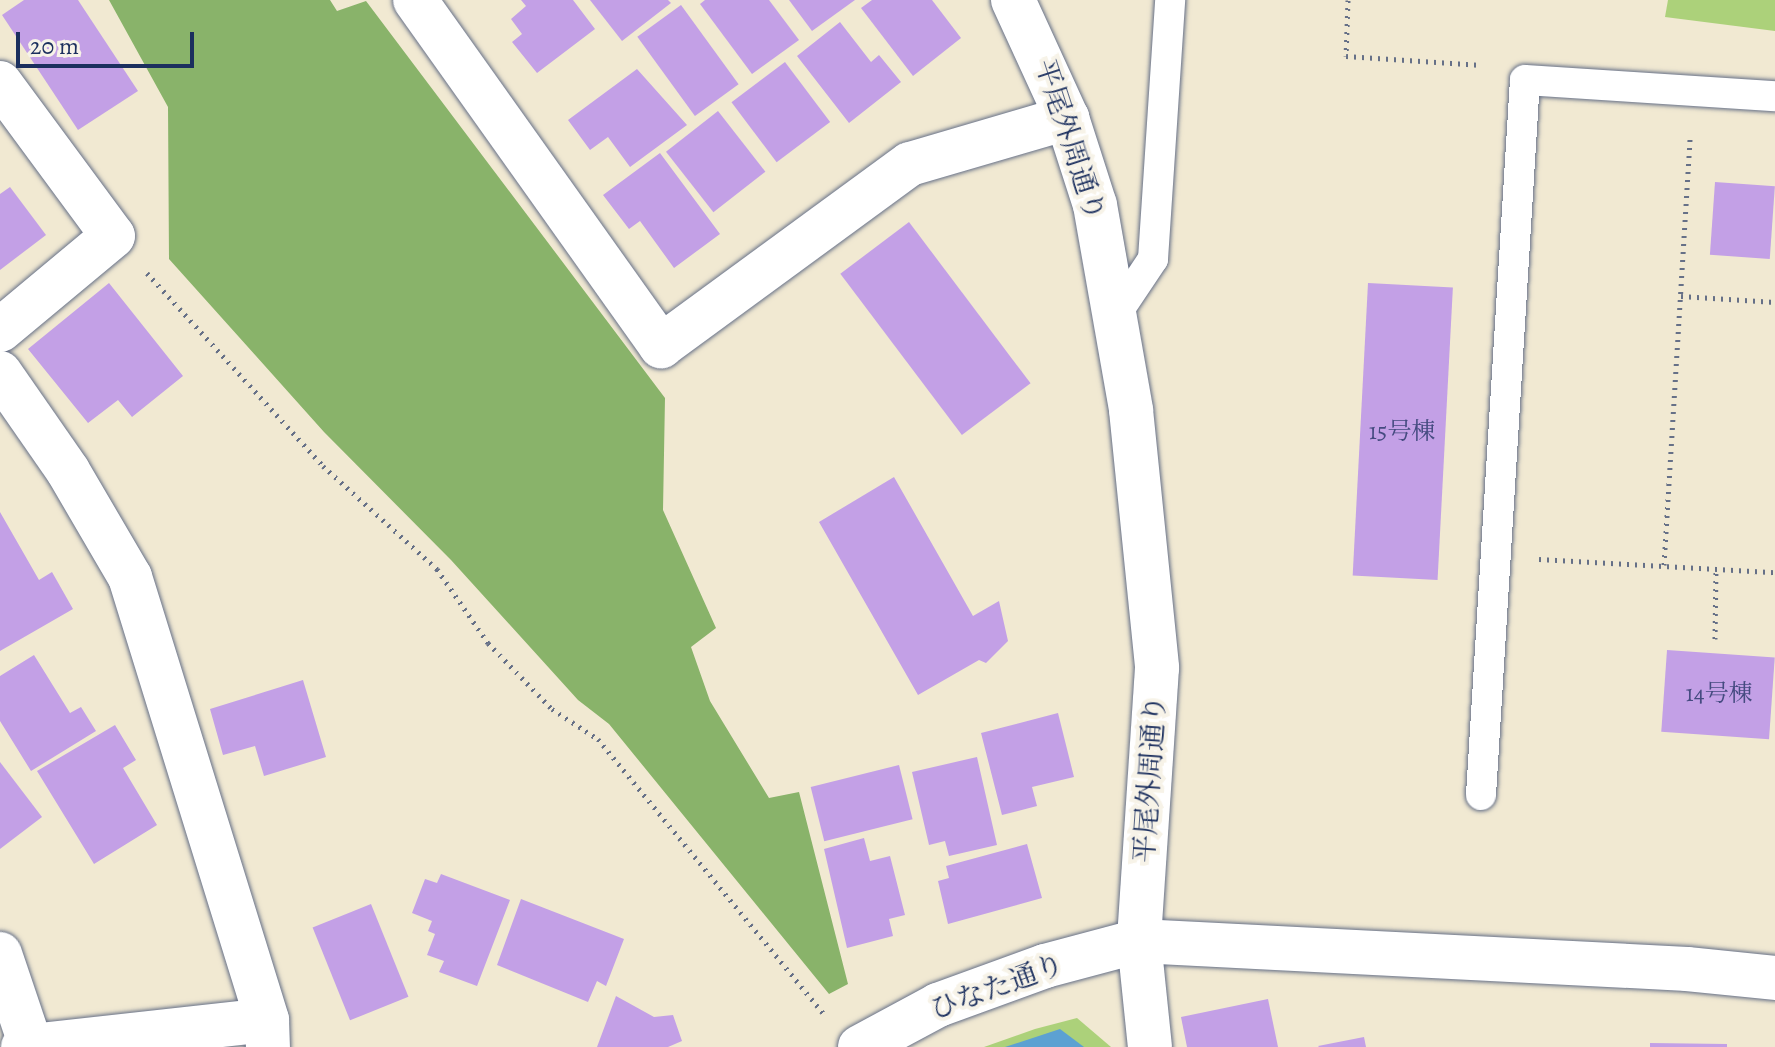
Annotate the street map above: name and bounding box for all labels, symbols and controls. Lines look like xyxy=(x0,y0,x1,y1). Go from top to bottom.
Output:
scale bar xyxy=(20,16,198,66)
text: 20 m xyxy=(30,30,79,62)
street label: 平尾外周通り xyxy=(1028,55,1112,225)
house number: 15号棟 xyxy=(1369,418,1435,446)
house number: 14号棟 xyxy=(1685,680,1753,708)
street label: 平尾外周通り xyxy=(1127,694,1173,864)
street label: ひなた通り xyxy=(925,947,1069,1027)

